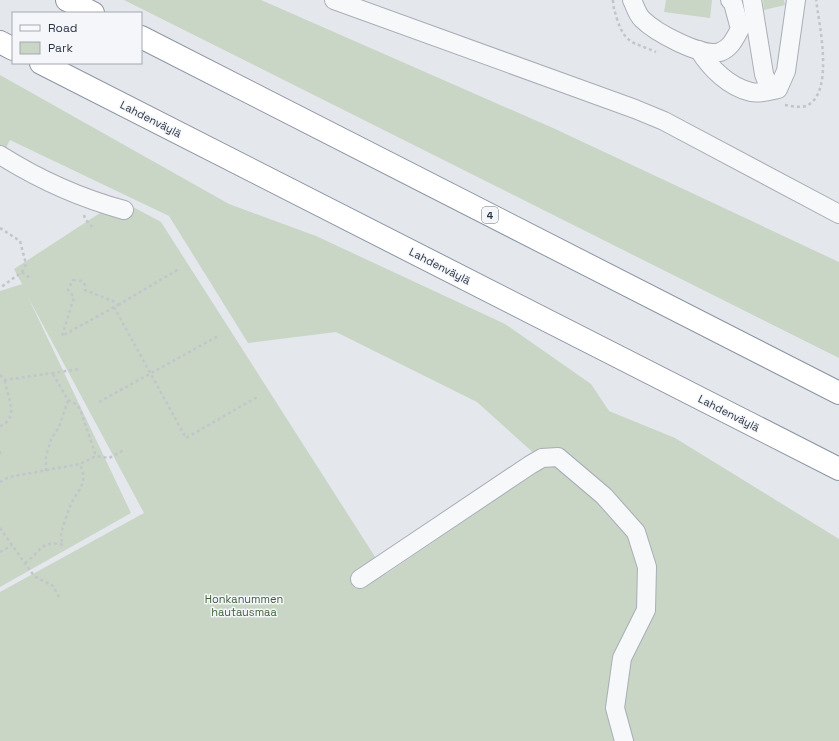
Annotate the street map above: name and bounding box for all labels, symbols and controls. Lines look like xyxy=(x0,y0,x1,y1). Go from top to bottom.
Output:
legend xyxy=(12,12,142,64)
text: Road xyxy=(48,20,77,36)
text: Park xyxy=(48,40,73,56)
street label: Lahdenväylä xyxy=(118,98,185,141)
road number: 4 xyxy=(482,207,498,223)
street label: Lahdenväylä xyxy=(407,245,474,288)
street label: Lahdenväylä xyxy=(696,392,763,435)
park label: Honkanummen hautausmaa xyxy=(205,592,283,619)

